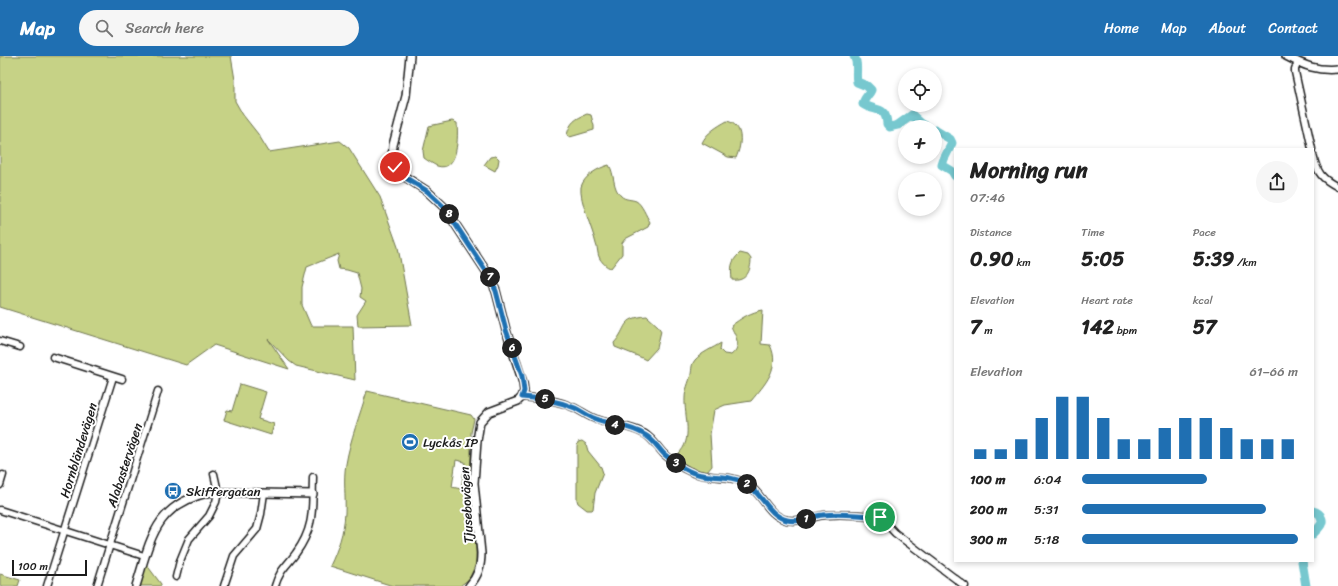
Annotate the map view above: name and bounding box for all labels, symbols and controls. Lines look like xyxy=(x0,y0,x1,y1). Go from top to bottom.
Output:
search box xyxy=(79,10,359,46)
text: Map xyxy=(20,12,55,45)
text: Search here xyxy=(125,15,204,41)
text: Home xyxy=(1104,16,1139,41)
text: Map xyxy=(1161,16,1187,41)
text: About xyxy=(1209,16,1246,41)
text: Contact xyxy=(1268,16,1318,41)
icon: search xyxy=(93,17,115,39)
map controls xyxy=(898,68,942,216)
button: locate xyxy=(898,68,942,112)
button: + xyxy=(898,120,942,164)
pin xyxy=(378,150,412,184)
text: Morning run xyxy=(970,151,1088,190)
icon: check xyxy=(384,156,406,178)
button: share xyxy=(1256,161,1298,203)
button: − xyxy=(898,172,942,216)
text: 07:46 xyxy=(970,186,1005,209)
pin: 8 xyxy=(439,204,459,224)
text: 8 xyxy=(446,204,452,223)
text: Distance xyxy=(970,223,1012,242)
text: Time xyxy=(1081,223,1105,242)
text: Pace xyxy=(1193,223,1216,242)
text: 0.90 xyxy=(970,242,1014,277)
text: 5:05 xyxy=(1081,242,1124,277)
text: 5:39 xyxy=(1193,242,1234,277)
text: km xyxy=(1014,253,1031,272)
text: /km xyxy=(1234,253,1257,272)
pin: 7 xyxy=(480,267,500,287)
text: 7 xyxy=(487,267,493,286)
text: Elevation xyxy=(970,291,1015,310)
text: Heart rate xyxy=(1081,291,1133,310)
text: kcal xyxy=(1193,291,1213,310)
text: 7 xyxy=(970,310,981,345)
text: 142 xyxy=(1081,310,1114,345)
text: 57 xyxy=(1193,310,1216,345)
text: m xyxy=(981,321,993,340)
text: bpm xyxy=(1114,321,1137,340)
pin: 6 xyxy=(502,338,522,358)
text: 6 xyxy=(509,338,515,357)
text: Elevation xyxy=(970,360,1023,383)
text: 61–66 m xyxy=(1250,360,1298,383)
pin: 5 xyxy=(535,389,555,409)
text: 5 xyxy=(542,389,548,408)
street label: Hornbländevägen xyxy=(53,400,104,501)
pin: 4 xyxy=(605,415,625,435)
text: 4 xyxy=(612,415,618,434)
street label: Alabastervägen xyxy=(100,420,149,511)
place label: Lyckås IP xyxy=(423,431,478,454)
sports icon: Lyckås IP xyxy=(400,432,420,452)
pin: 3 xyxy=(666,453,686,473)
text: 3 xyxy=(673,453,679,472)
street label: Tjusebovägen xyxy=(453,466,480,544)
text: 100 m xyxy=(970,468,1005,491)
text: 6:04 xyxy=(1034,468,1062,491)
pin: 2 xyxy=(737,474,757,494)
text: 2 xyxy=(744,474,750,493)
place label: Skiffergatan xyxy=(186,480,261,503)
bus stop icon: Skiffergatan xyxy=(163,481,183,501)
text: 200 m xyxy=(970,498,1007,521)
text: 5:31 xyxy=(1034,498,1059,521)
pin xyxy=(863,500,897,534)
icon: arrive xyxy=(869,506,891,528)
pin: 1 xyxy=(796,509,816,529)
text: 1 xyxy=(804,509,808,528)
text: 300 m xyxy=(970,528,1007,551)
text: 5:18 xyxy=(1034,528,1059,551)
text: 100 m xyxy=(18,557,48,576)
scale bar xyxy=(12,558,87,577)

